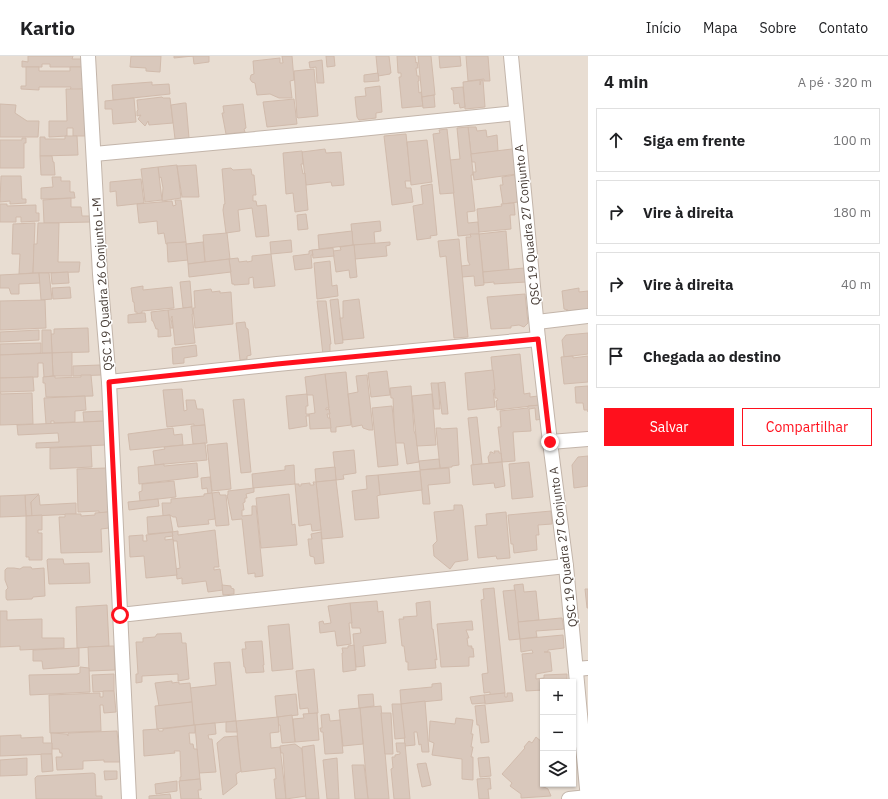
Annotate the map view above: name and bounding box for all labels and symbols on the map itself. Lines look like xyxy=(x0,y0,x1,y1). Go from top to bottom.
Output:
street label: QSC 19 Quadra 27 Conjunto A xyxy=(511,144,543,306)
street label: QSC 19 Quadra 26 Conjunto L-M xyxy=(88,197,116,371)
route end xyxy=(541,433,559,451)
street label: QSC 19 Quadra 27 Conjunto A xyxy=(546,466,580,628)
route start xyxy=(111,606,129,624)

